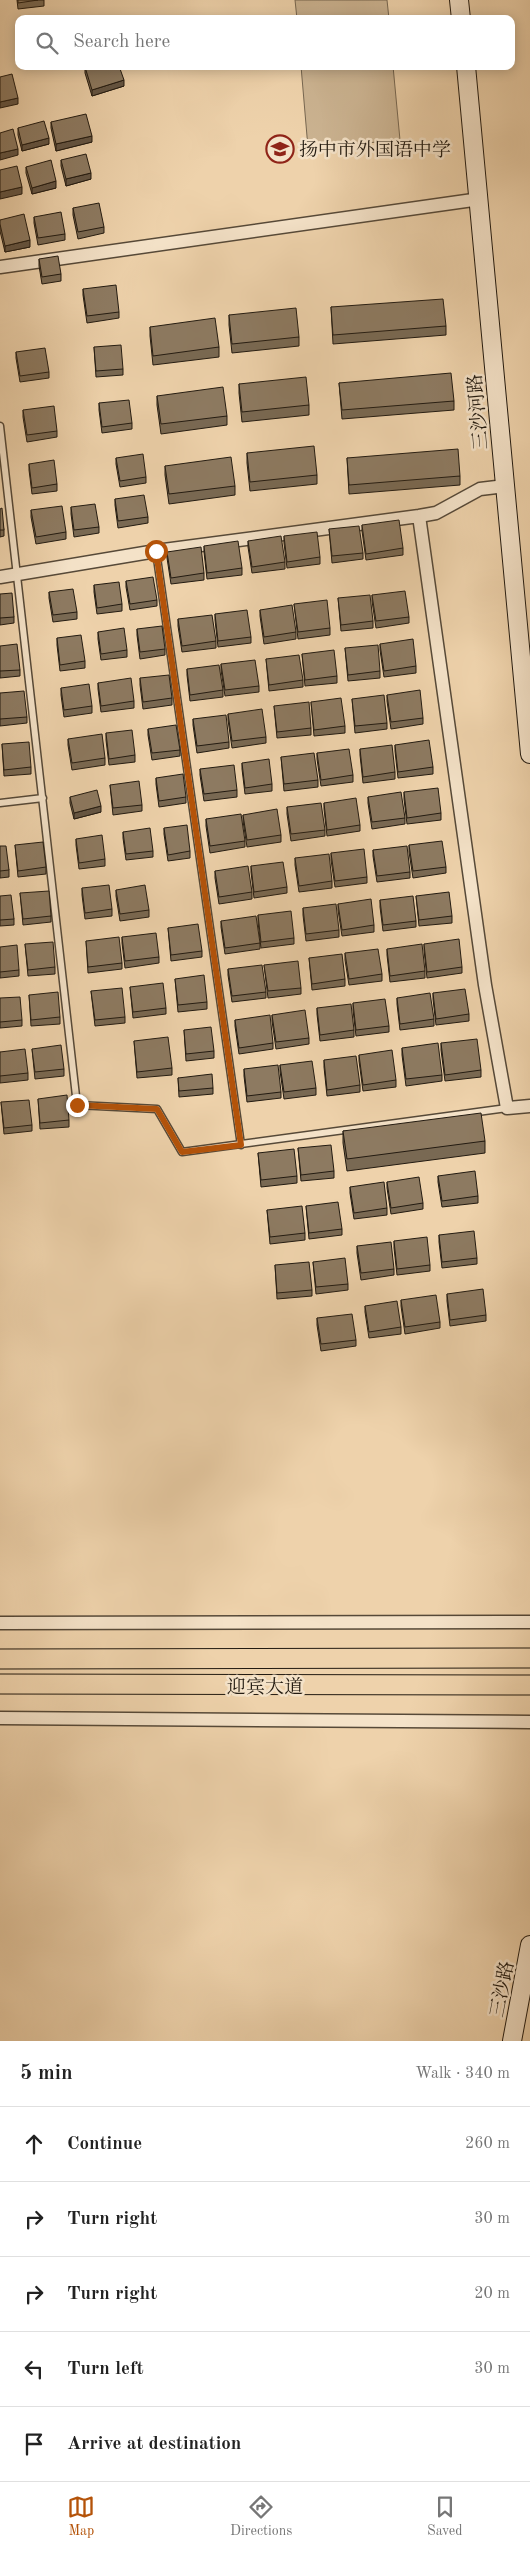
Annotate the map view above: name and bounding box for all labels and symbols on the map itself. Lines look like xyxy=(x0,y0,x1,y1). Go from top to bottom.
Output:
school or university icon: 扬中市外国语中学 xyxy=(265,134,295,164)
place label: 扬中市外国语中学 xyxy=(299,140,451,161)
street label: 三沙河路 xyxy=(465,373,492,451)
route start xyxy=(145,540,168,563)
route end xyxy=(66,1094,89,1117)
street label: 迎宾大道 xyxy=(227,1676,303,1698)
street label: 三沙路 xyxy=(487,1959,518,2019)

